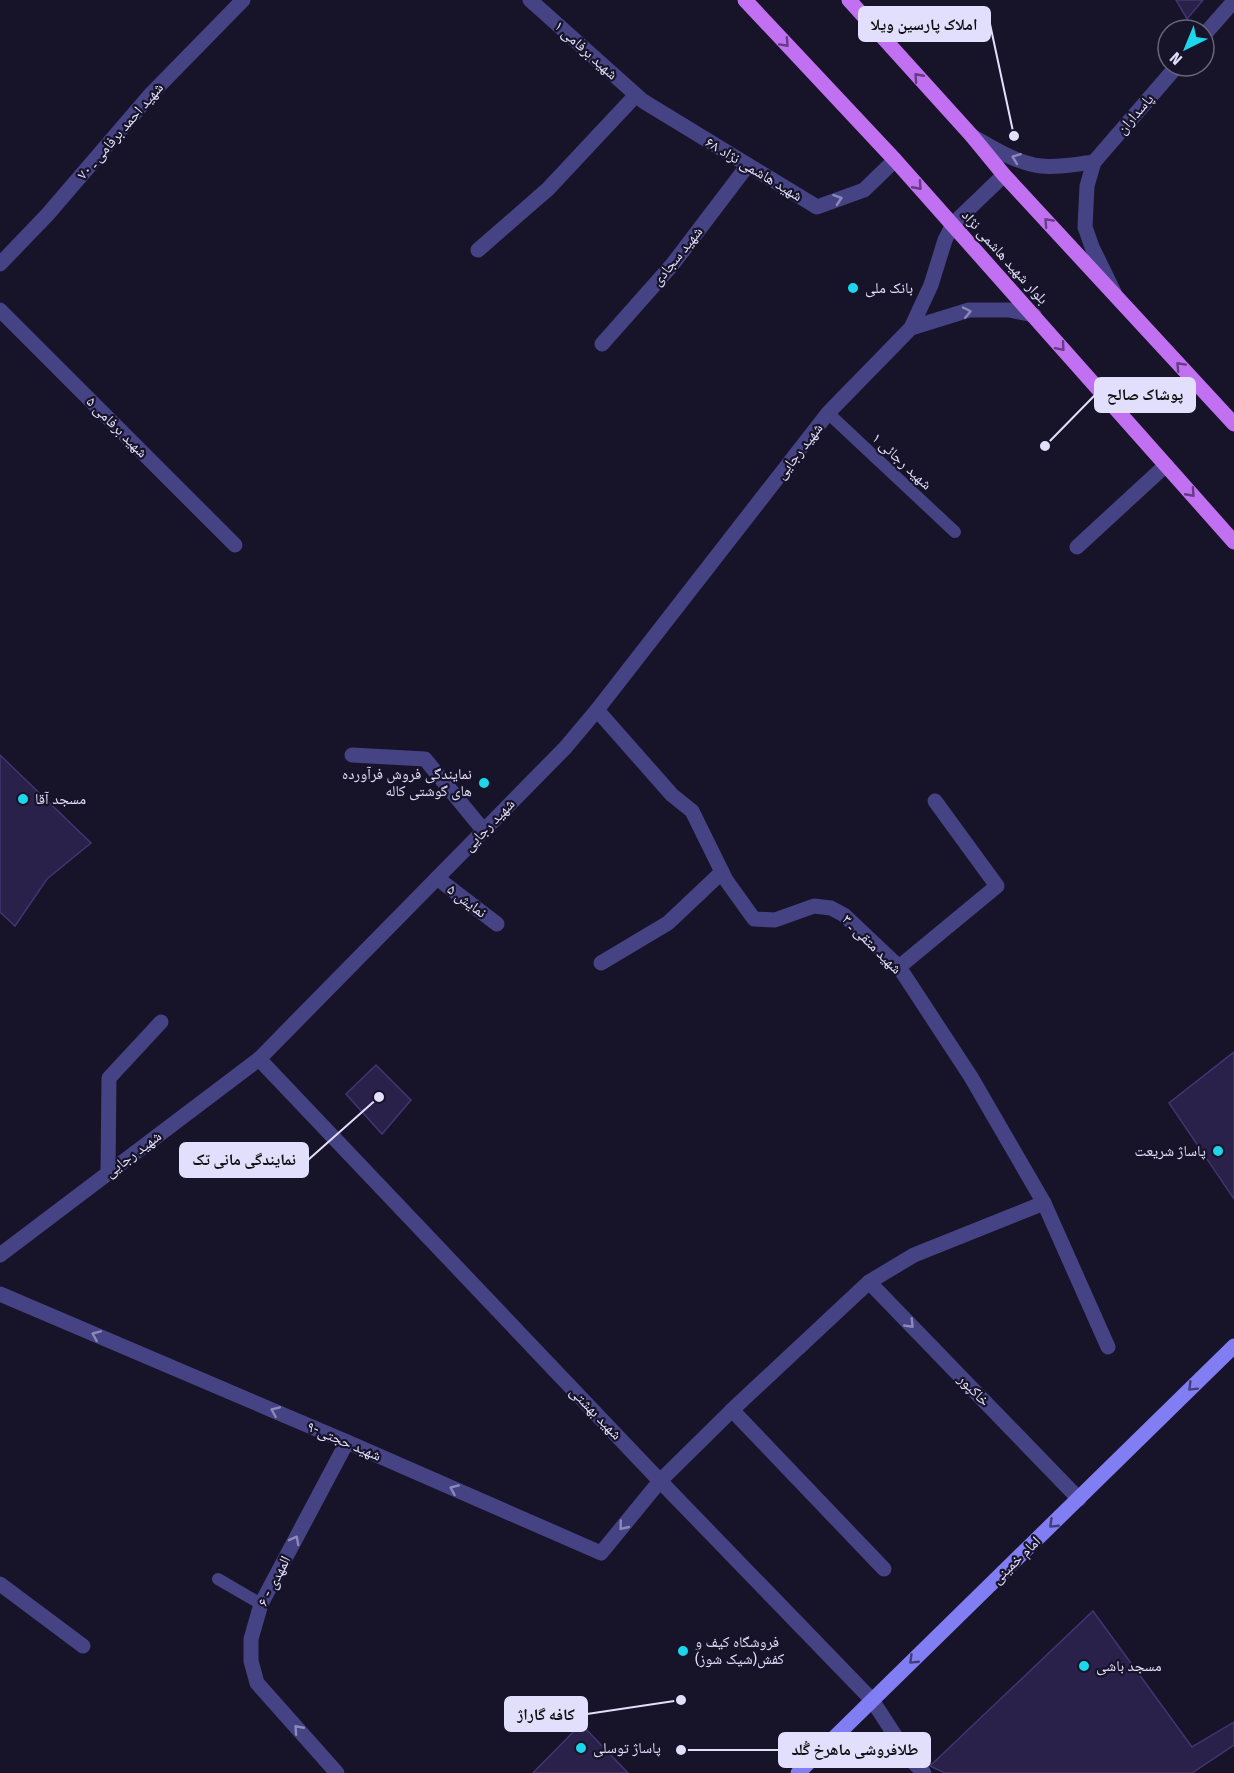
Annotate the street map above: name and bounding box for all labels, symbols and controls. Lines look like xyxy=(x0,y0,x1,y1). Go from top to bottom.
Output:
callout: املاک پارسین ویلا xyxy=(859,7,990,41)
text: املاک پارسین ویلا xyxy=(871,15,977,34)
street label: شهید برفامی ۱ xyxy=(550,17,622,84)
north arrow xyxy=(1156,18,1216,78)
one-way arrow xyxy=(778,36,789,46)
text: N xyxy=(1166,48,1186,69)
one-way arrow xyxy=(914,73,925,84)
street label: شهید احمد برفامی ـ ۷۰ xyxy=(73,79,168,184)
street label: پاسداران xyxy=(1113,90,1158,139)
street label: شهید هاشمی نژاد ۶۸ xyxy=(702,133,806,206)
one-way arrow xyxy=(1011,153,1022,166)
one-way arrow xyxy=(911,179,922,189)
one-way arrow xyxy=(832,194,843,206)
street label: بلوار شهید هاشمی نژاد xyxy=(957,206,1052,309)
one-way arrow xyxy=(1044,218,1055,229)
street label: شهید سجادی xyxy=(648,223,707,290)
place label: بانک ملی xyxy=(865,279,913,298)
marker: بانک ملی xyxy=(846,281,860,295)
one-way arrow xyxy=(962,306,972,319)
one-way arrow xyxy=(1054,340,1065,351)
one-way arrow xyxy=(1176,362,1187,372)
callout: پوشاک صالح xyxy=(1095,378,1195,412)
text: پوشاک صالح xyxy=(1107,385,1183,405)
street label: شهید برفامی ۵ xyxy=(82,393,151,462)
street label: شهید رجایی xyxy=(772,419,827,483)
street label: شهید رجائی ۱ xyxy=(868,429,936,494)
one-way arrow xyxy=(1184,486,1195,497)
place label: نمایندگی فروش فرآورده های گوشتی کاله xyxy=(342,765,472,801)
marker: نمایندگی فروش فرآورده های گوشتی کاله xyxy=(477,776,491,790)
place label: مسجد آقا xyxy=(35,790,86,808)
marker: مسجد آقا xyxy=(16,792,30,806)
street label: شهید رجایی xyxy=(460,795,519,856)
street label: نمایش ۵ xyxy=(443,880,490,922)
street label: شهید متقی ـ ۳ xyxy=(838,910,906,978)
street label: شهید رجایی xyxy=(101,1127,166,1182)
place label: پاساژ شریعت xyxy=(1135,1142,1206,1160)
callout: نمایندگی مانی تک xyxy=(180,1143,308,1177)
marker: پاساژ شریعت xyxy=(1211,1144,1225,1158)
text: نمایندگی مانی تک xyxy=(192,1150,296,1169)
one-way arrow xyxy=(902,1316,913,1327)
one-way arrow xyxy=(91,1330,102,1342)
street label: خاکپور xyxy=(954,1369,994,1410)
one-way arrow xyxy=(1189,1380,1200,1391)
street label: شهید بهشتی xyxy=(565,1383,626,1444)
one-way arrow xyxy=(271,1407,282,1419)
street label: شهید حجتی-۹ xyxy=(304,1417,384,1466)
one-way arrow xyxy=(450,1484,461,1496)
one-way arrow xyxy=(1050,1517,1060,1528)
one-way arrow xyxy=(620,1519,631,1530)
street label: امام خمینی xyxy=(988,1532,1045,1588)
one-way arrow xyxy=(288,1536,299,1546)
street label: المهدی - ۶ xyxy=(254,1553,295,1610)
place label: فروشگاه کیف و کفش(شیک شوز) xyxy=(695,1633,784,1669)
marker: فروشگاه کیف و کفش(شیک شوز) xyxy=(676,1644,690,1658)
one-way arrow xyxy=(910,1653,920,1664)
place label: مسجد باشی xyxy=(1096,1657,1162,1676)
marker: مسجد باشی xyxy=(1077,1659,1091,1673)
callout: کافه گاراژ xyxy=(505,1697,587,1731)
text: کافه گاراژ xyxy=(516,1705,575,1724)
one-way arrow xyxy=(294,1726,305,1736)
callout: طلافروشی ماهرخ گُلد xyxy=(779,1733,930,1767)
place label: پاساژ توسلی xyxy=(593,1739,661,1758)
text: طلافروشی ماهرخ گُلد xyxy=(791,1740,919,1760)
marker: پاساژ توسلی xyxy=(574,1741,588,1755)

